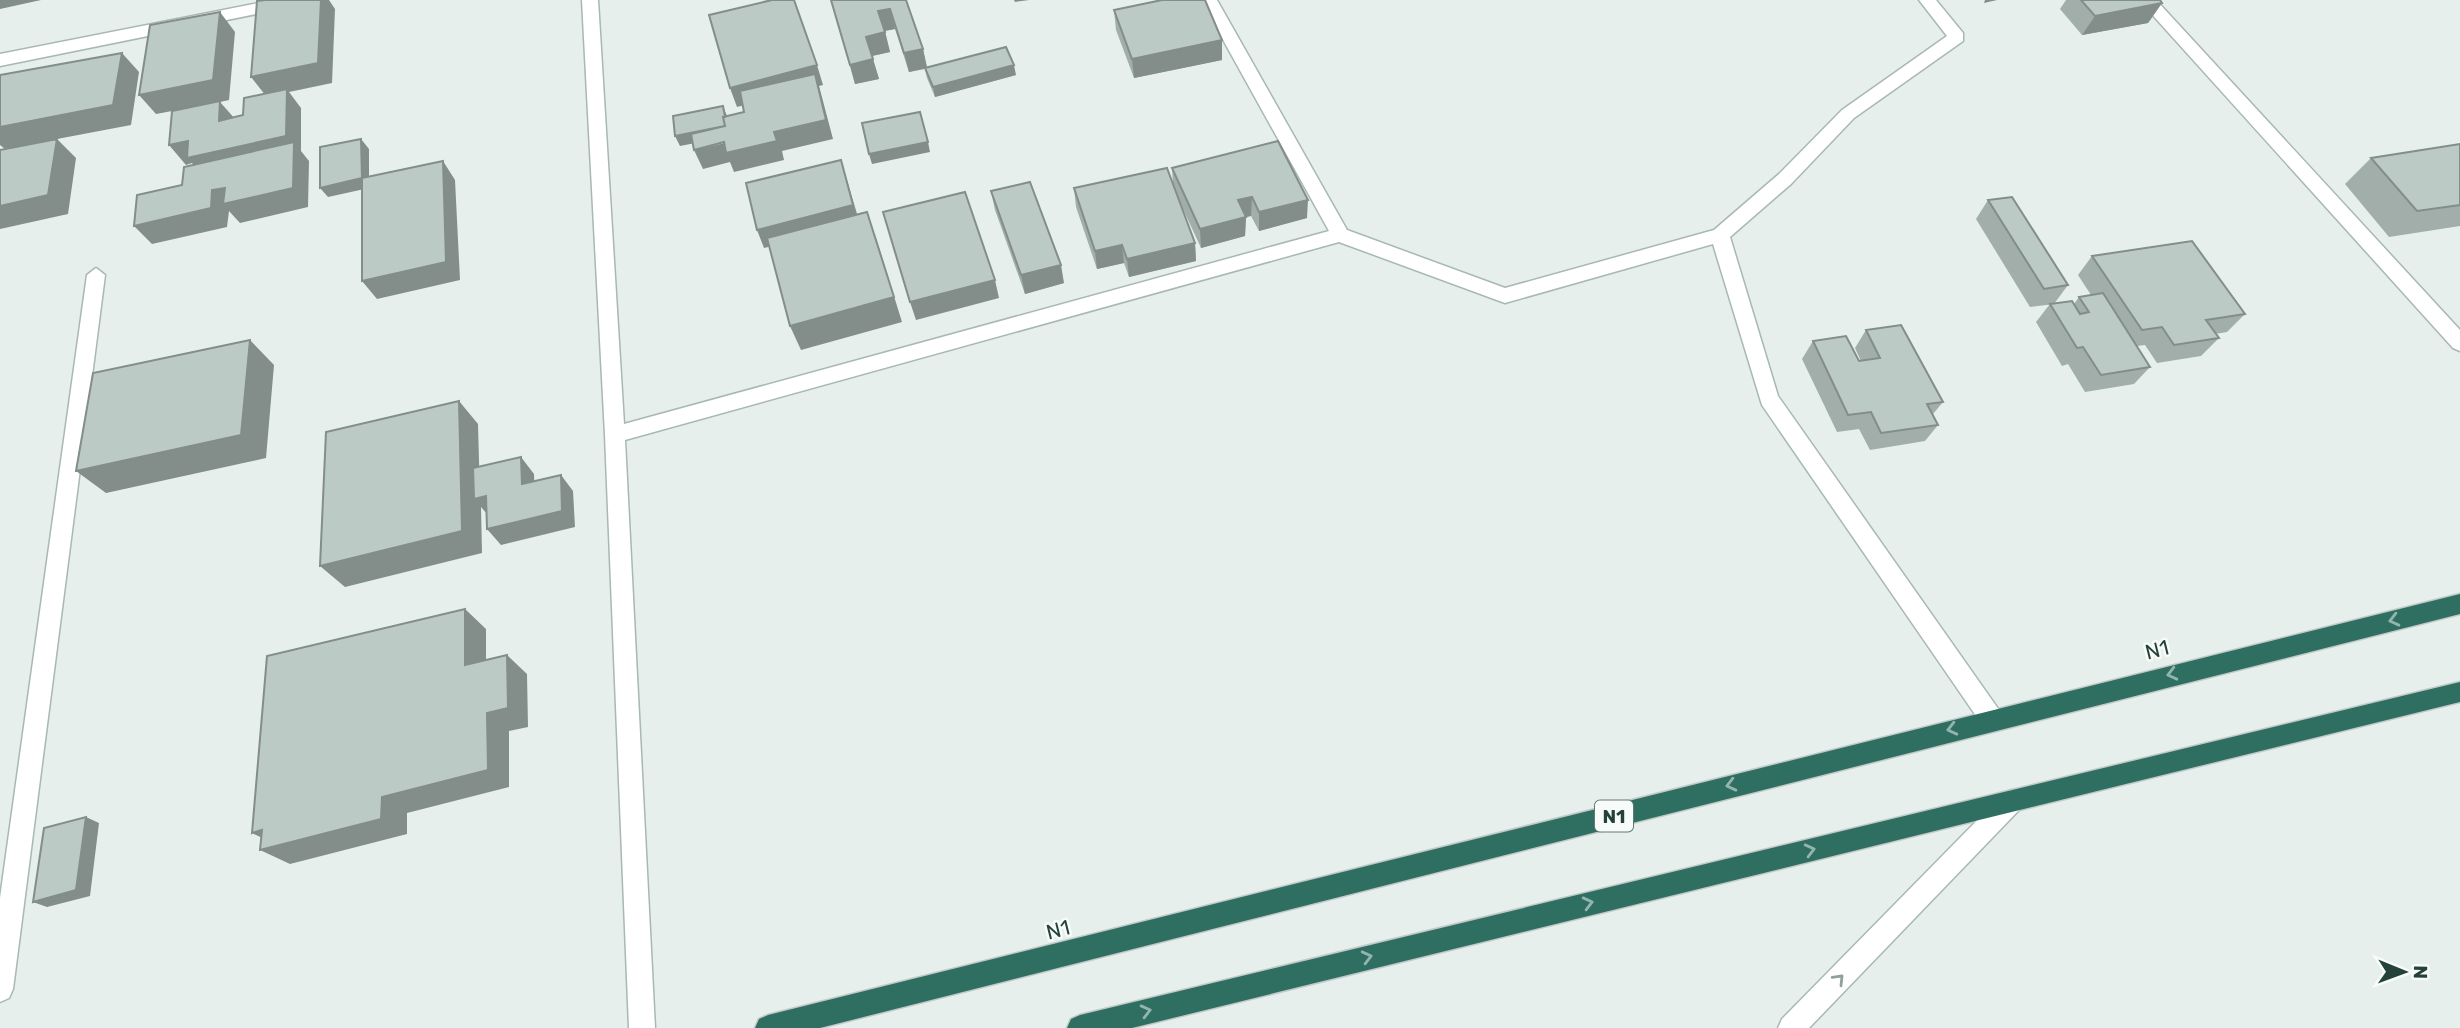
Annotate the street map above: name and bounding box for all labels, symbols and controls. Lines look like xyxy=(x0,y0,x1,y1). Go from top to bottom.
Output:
one-way arrow xyxy=(2388,612,2400,626)
street label: N1 xyxy=(2142,635,2171,664)
one-way arrow xyxy=(2167,665,2179,680)
one-way arrow xyxy=(1946,720,1958,735)
one-way arrow xyxy=(1726,777,1738,791)
road number: N1 xyxy=(1595,800,1633,832)
one-way arrow xyxy=(1803,844,1815,858)
one-way arrow xyxy=(1582,897,1594,911)
street label: N1 xyxy=(1043,915,1072,944)
north arrow xyxy=(2369,937,2439,1007)
one-way arrow xyxy=(1361,950,1373,965)
text: N xyxy=(2409,965,2432,979)
one-way arrow xyxy=(1831,974,1844,987)
one-way arrow xyxy=(1140,1005,1152,1019)

